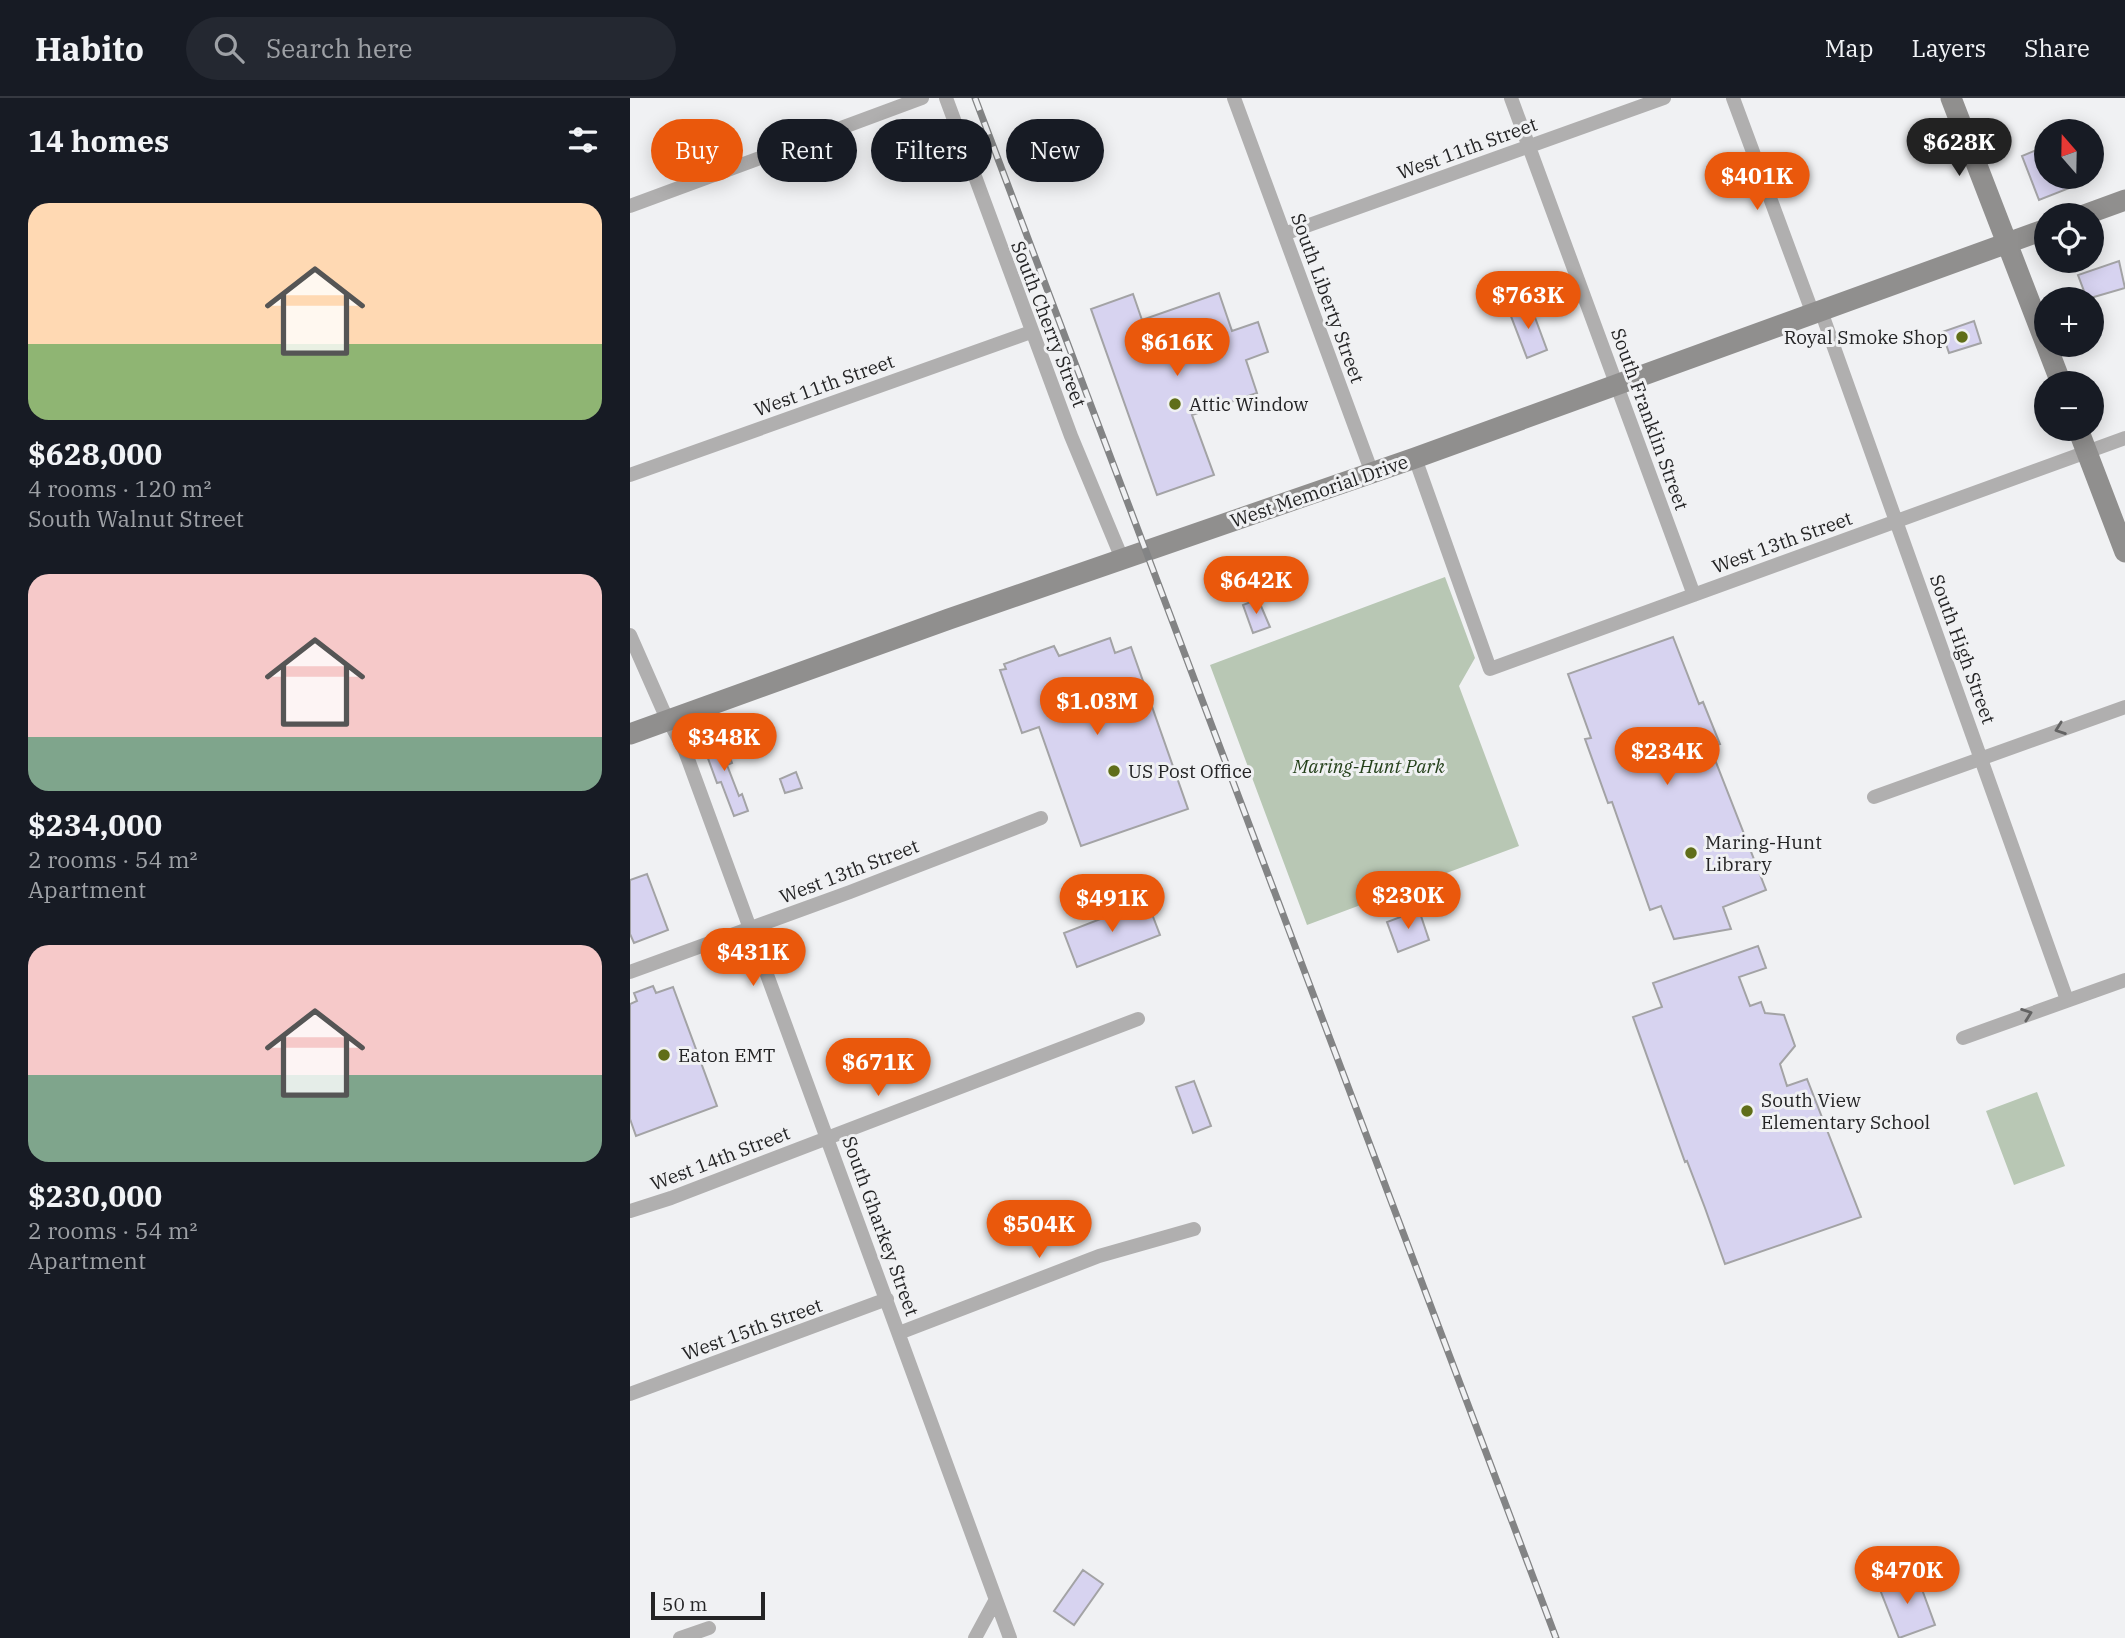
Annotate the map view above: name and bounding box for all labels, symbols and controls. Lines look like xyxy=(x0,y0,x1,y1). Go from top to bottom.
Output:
search box xyxy=(186,17,676,80)
text: Habito xyxy=(35,27,144,70)
icon: search xyxy=(210,29,248,67)
text: Search here xyxy=(266,31,412,65)
text: Map xyxy=(1825,32,1873,64)
text: Layers xyxy=(1911,32,1986,64)
text: Share xyxy=(2024,32,2090,64)
street label: West 11th Street xyxy=(1394,111,1540,184)
pin: $628K xyxy=(1910,118,2008,178)
chip: Buy xyxy=(651,119,743,182)
chip: Rent xyxy=(757,119,857,182)
chip: Filters xyxy=(871,119,992,182)
chip: New xyxy=(1006,119,1104,182)
north arrow xyxy=(2034,119,2104,189)
map controls xyxy=(2034,119,2104,441)
text: 14 homes xyxy=(28,121,169,160)
icon: filters xyxy=(564,121,602,159)
text: $628K xyxy=(1923,126,1995,156)
pin: $401K xyxy=(1708,152,1806,212)
text: $401K xyxy=(1721,160,1793,190)
button: locate xyxy=(2034,203,2104,273)
street label: South Liberty Street xyxy=(1286,210,1370,386)
street label: South Cherry Street xyxy=(1006,237,1092,411)
icon: home xyxy=(252,248,378,374)
pin: $763K xyxy=(1479,272,1577,331)
text: $763K xyxy=(1492,279,1564,309)
button: + xyxy=(2034,287,2104,357)
pin: $616K xyxy=(1128,318,1226,378)
street label: South Franklin Street xyxy=(1606,325,1694,513)
place label: Royal Smoke Shop xyxy=(1784,325,1948,349)
text: $616K xyxy=(1141,326,1213,356)
marker: Royal Smoke Shop xyxy=(1954,329,1970,345)
street label: West 11th Street xyxy=(751,348,897,421)
button: − xyxy=(2034,371,2104,441)
place label: Attic Window xyxy=(1189,392,1309,416)
marker: Attic Window xyxy=(1167,396,1183,412)
text: $628,000 xyxy=(28,434,162,473)
street label: West Memorial Drive xyxy=(1227,449,1411,533)
text: 4 rooms · 120 m² xyxy=(28,473,211,503)
text: South Walnut Street xyxy=(28,503,244,533)
street label: West 13th Street xyxy=(1709,505,1855,578)
pin: $642K xyxy=(1207,556,1305,616)
text: $642K xyxy=(1220,564,1292,594)
street label: South High Street xyxy=(1925,571,2001,727)
icon: home xyxy=(252,619,378,745)
pin: $1.03M xyxy=(1040,678,1154,737)
text: $1.03M xyxy=(1056,685,1138,715)
pin: $348K xyxy=(675,714,773,773)
one-way arrow xyxy=(2055,720,2067,734)
text: $348K xyxy=(688,721,760,751)
pin: $234K xyxy=(1618,728,1716,787)
text: $234K xyxy=(1631,735,1703,765)
park label: Maring-Hunt Park xyxy=(1292,754,1446,778)
place label: US Post Office xyxy=(1128,759,1252,783)
marker: US Post Office xyxy=(1106,763,1122,779)
text: $234,000 xyxy=(28,805,162,844)
place label: Maring-Hunt Library xyxy=(1705,830,1822,876)
street label: West 13th Street xyxy=(776,833,922,909)
text: 2 rooms · 54 m² xyxy=(28,844,198,874)
marker: Maring-Hunt Library xyxy=(1683,845,1699,861)
pin: $230K xyxy=(1359,872,1457,931)
text: Apartment xyxy=(28,874,146,904)
pin: $491K xyxy=(1063,874,1161,934)
text: $230K xyxy=(1372,879,1444,909)
text: $491K xyxy=(1076,882,1148,912)
pin: $431K xyxy=(704,928,802,988)
text: $431K xyxy=(717,936,789,966)
icon: home xyxy=(252,990,378,1116)
one-way arrow xyxy=(2021,1009,2033,1023)
pin: $671K xyxy=(829,1038,927,1098)
place label: Eaton EMT xyxy=(678,1043,775,1067)
text: $671K xyxy=(842,1046,914,1076)
marker: Eaton EMT xyxy=(656,1047,672,1063)
place label: South View Elementary School xyxy=(1761,1088,1931,1134)
marker: South View Elementary School xyxy=(1739,1103,1755,1119)
street label: West 14th Street xyxy=(647,1120,793,1196)
street label: South Gharkey Street xyxy=(837,1133,925,1320)
text: $230,000 xyxy=(28,1176,162,1215)
pin: $504K xyxy=(990,1200,1088,1260)
text: $504K xyxy=(1003,1208,1075,1238)
text: 2 rooms · 54 m² xyxy=(28,1215,198,1245)
text: Apartment xyxy=(28,1245,146,1275)
street label: West 15th Street xyxy=(679,1292,825,1365)
pin: $470K xyxy=(1858,1546,1956,1606)
text: $470K xyxy=(1871,1554,1943,1584)
scale bar xyxy=(651,1589,765,1621)
text: 50 m xyxy=(662,1592,707,1616)

